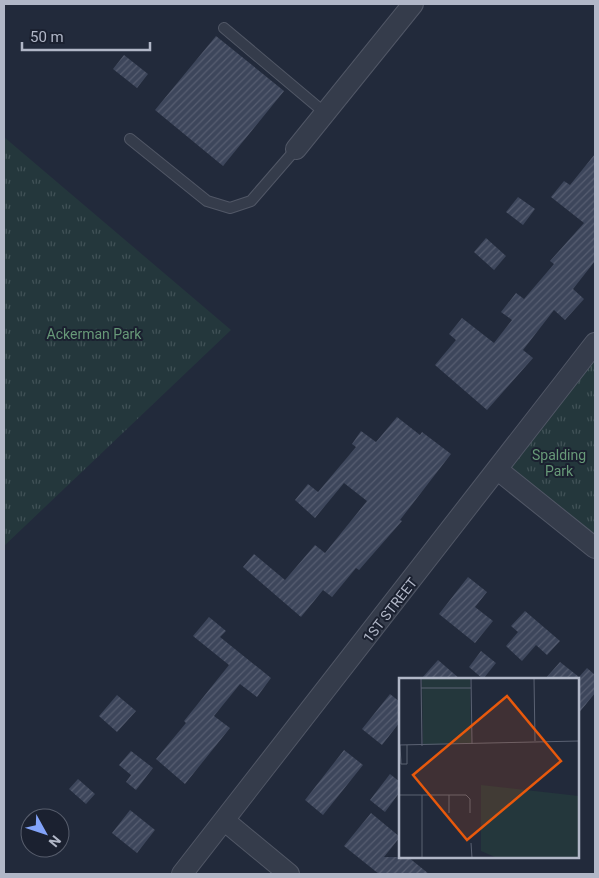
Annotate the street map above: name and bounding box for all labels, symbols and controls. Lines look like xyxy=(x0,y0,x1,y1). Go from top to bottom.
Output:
scale bar xyxy=(22,20,150,52)
text: 50 m xyxy=(30,28,64,46)
park label: Ackerman Park xyxy=(47,326,142,342)
park label: Spalding Park xyxy=(532,447,586,479)
street label: 1ST STREET xyxy=(360,574,421,645)
inset map xyxy=(399,678,579,858)
north arrow xyxy=(20,808,70,858)
text: N xyxy=(46,832,64,850)

